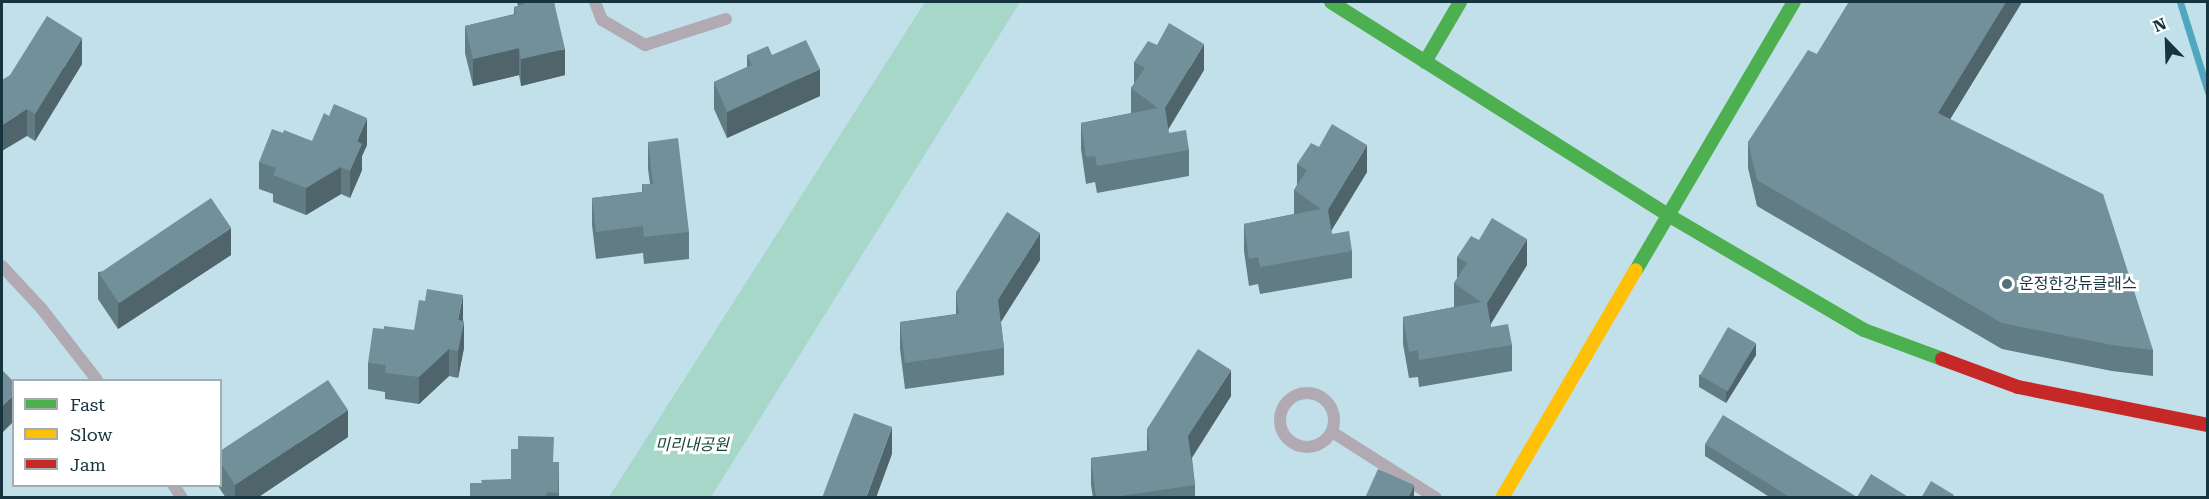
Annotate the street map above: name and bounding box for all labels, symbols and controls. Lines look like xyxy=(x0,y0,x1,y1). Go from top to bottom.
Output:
north arrow xyxy=(2137,12,2197,72)
text: N xyxy=(2150,14,2169,36)
place label: 운정한강듀클래스 xyxy=(2019,274,2137,294)
marker: 운정한강듀클래스 xyxy=(2000,277,2014,291)
legend xyxy=(12,379,222,487)
text: Fast xyxy=(70,394,105,415)
text: Slow xyxy=(70,424,112,445)
park label: 미리내공원 xyxy=(655,435,729,455)
text: Jam xyxy=(70,454,106,475)

